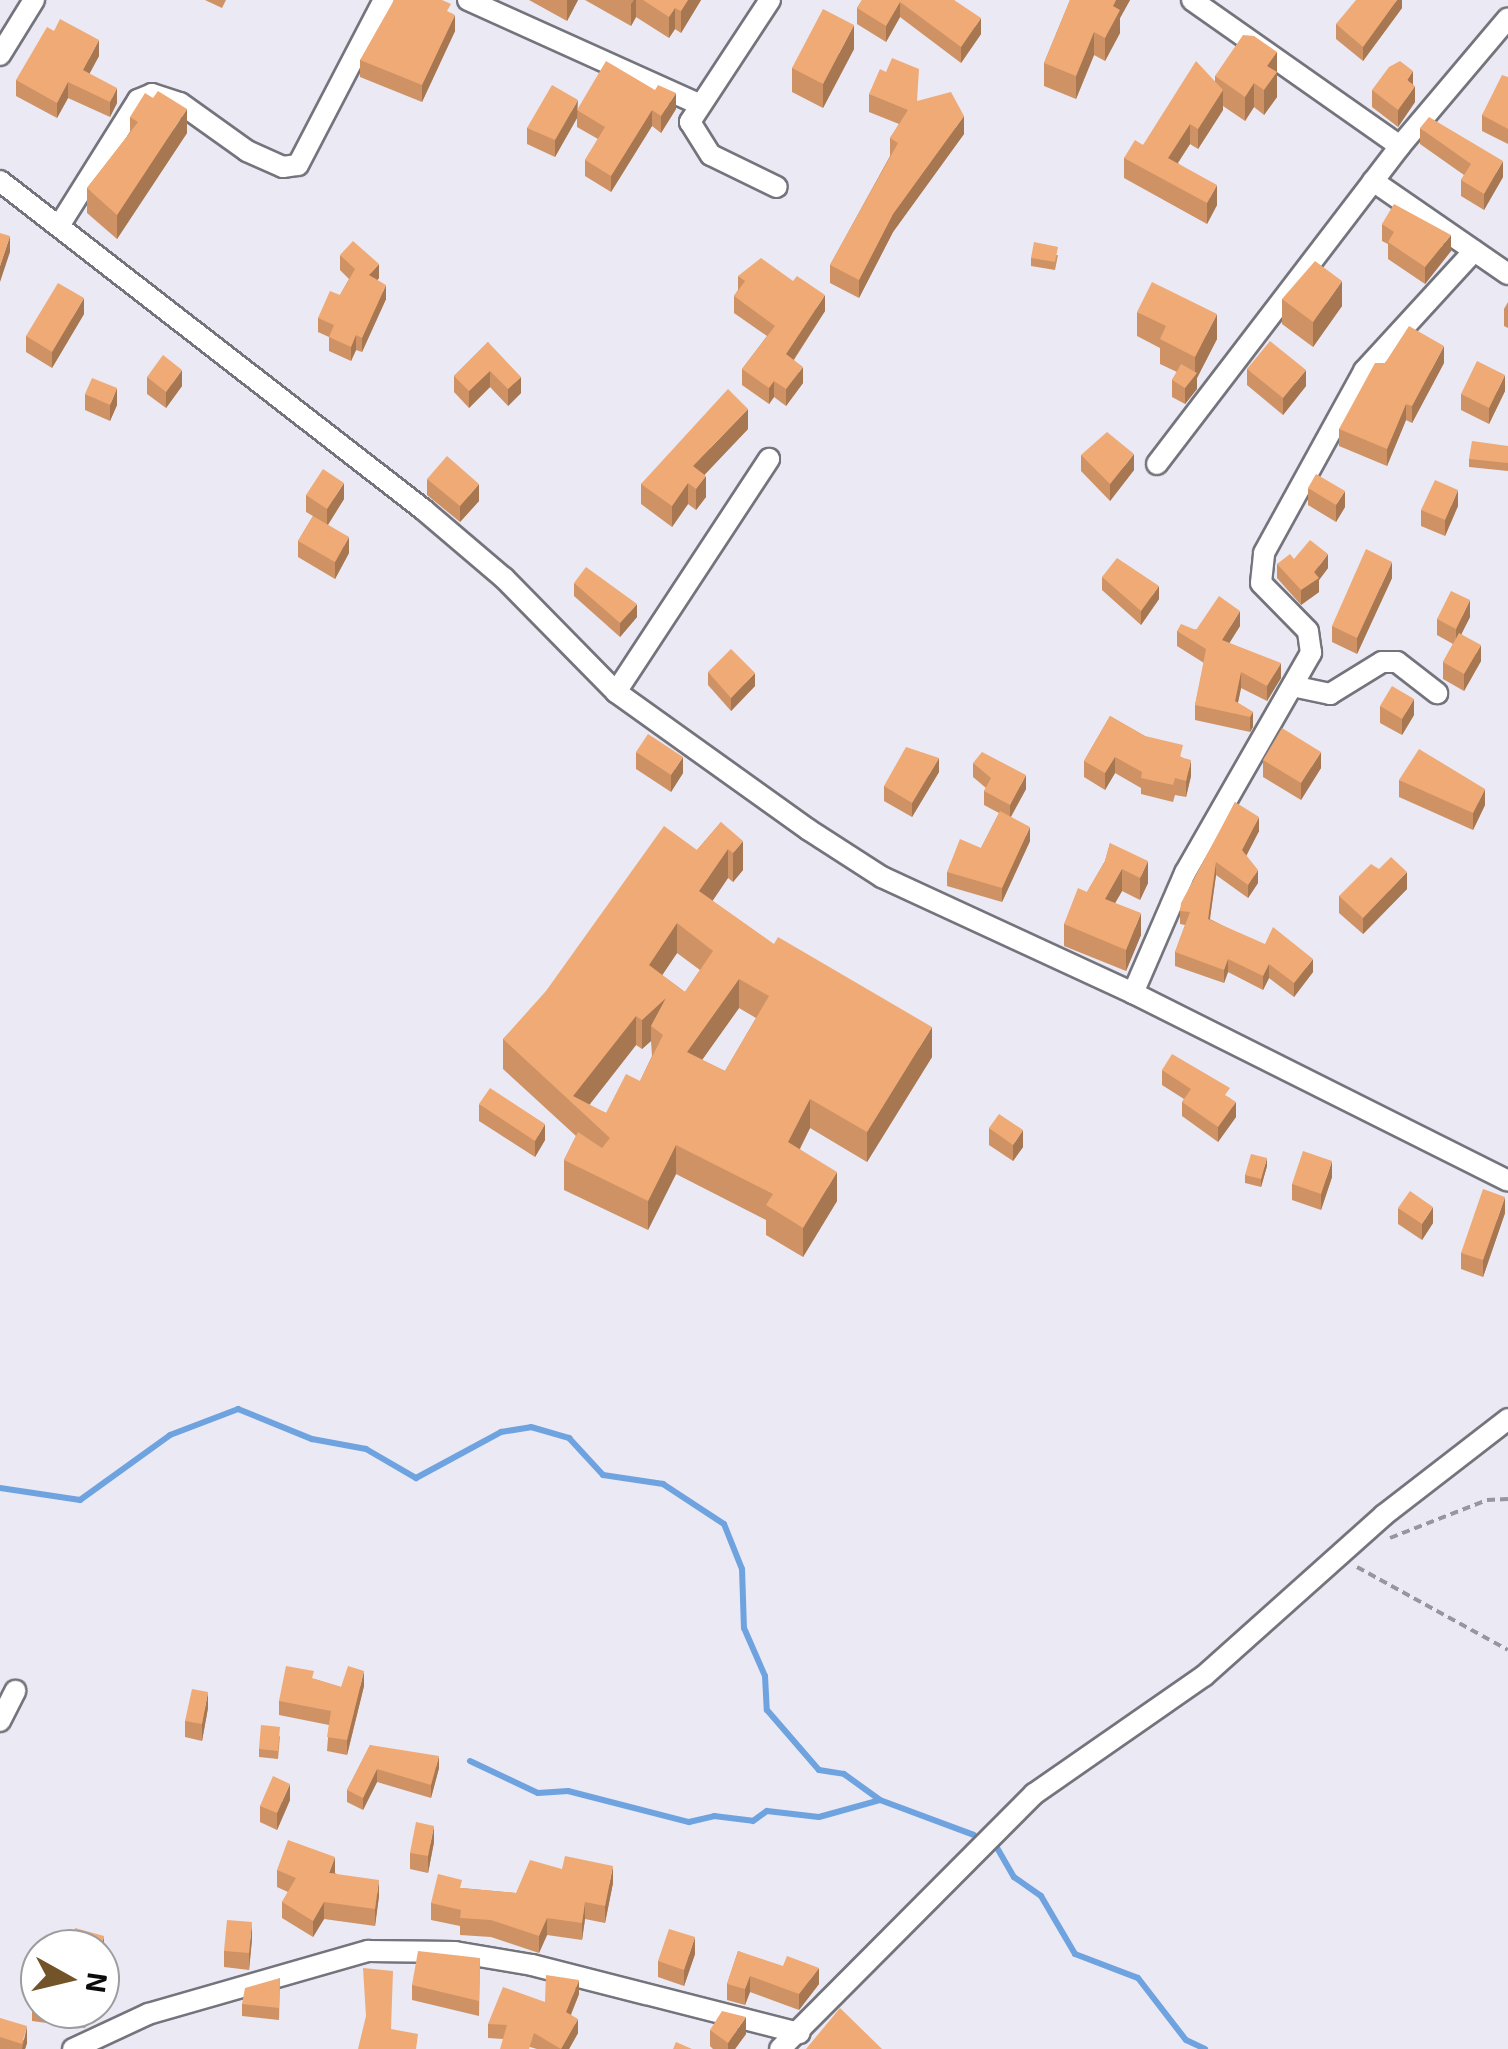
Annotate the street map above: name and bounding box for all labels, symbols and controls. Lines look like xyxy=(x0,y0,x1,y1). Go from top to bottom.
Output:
north arrow xyxy=(20,1929,120,2029)
text: N xyxy=(79,1971,116,1995)

